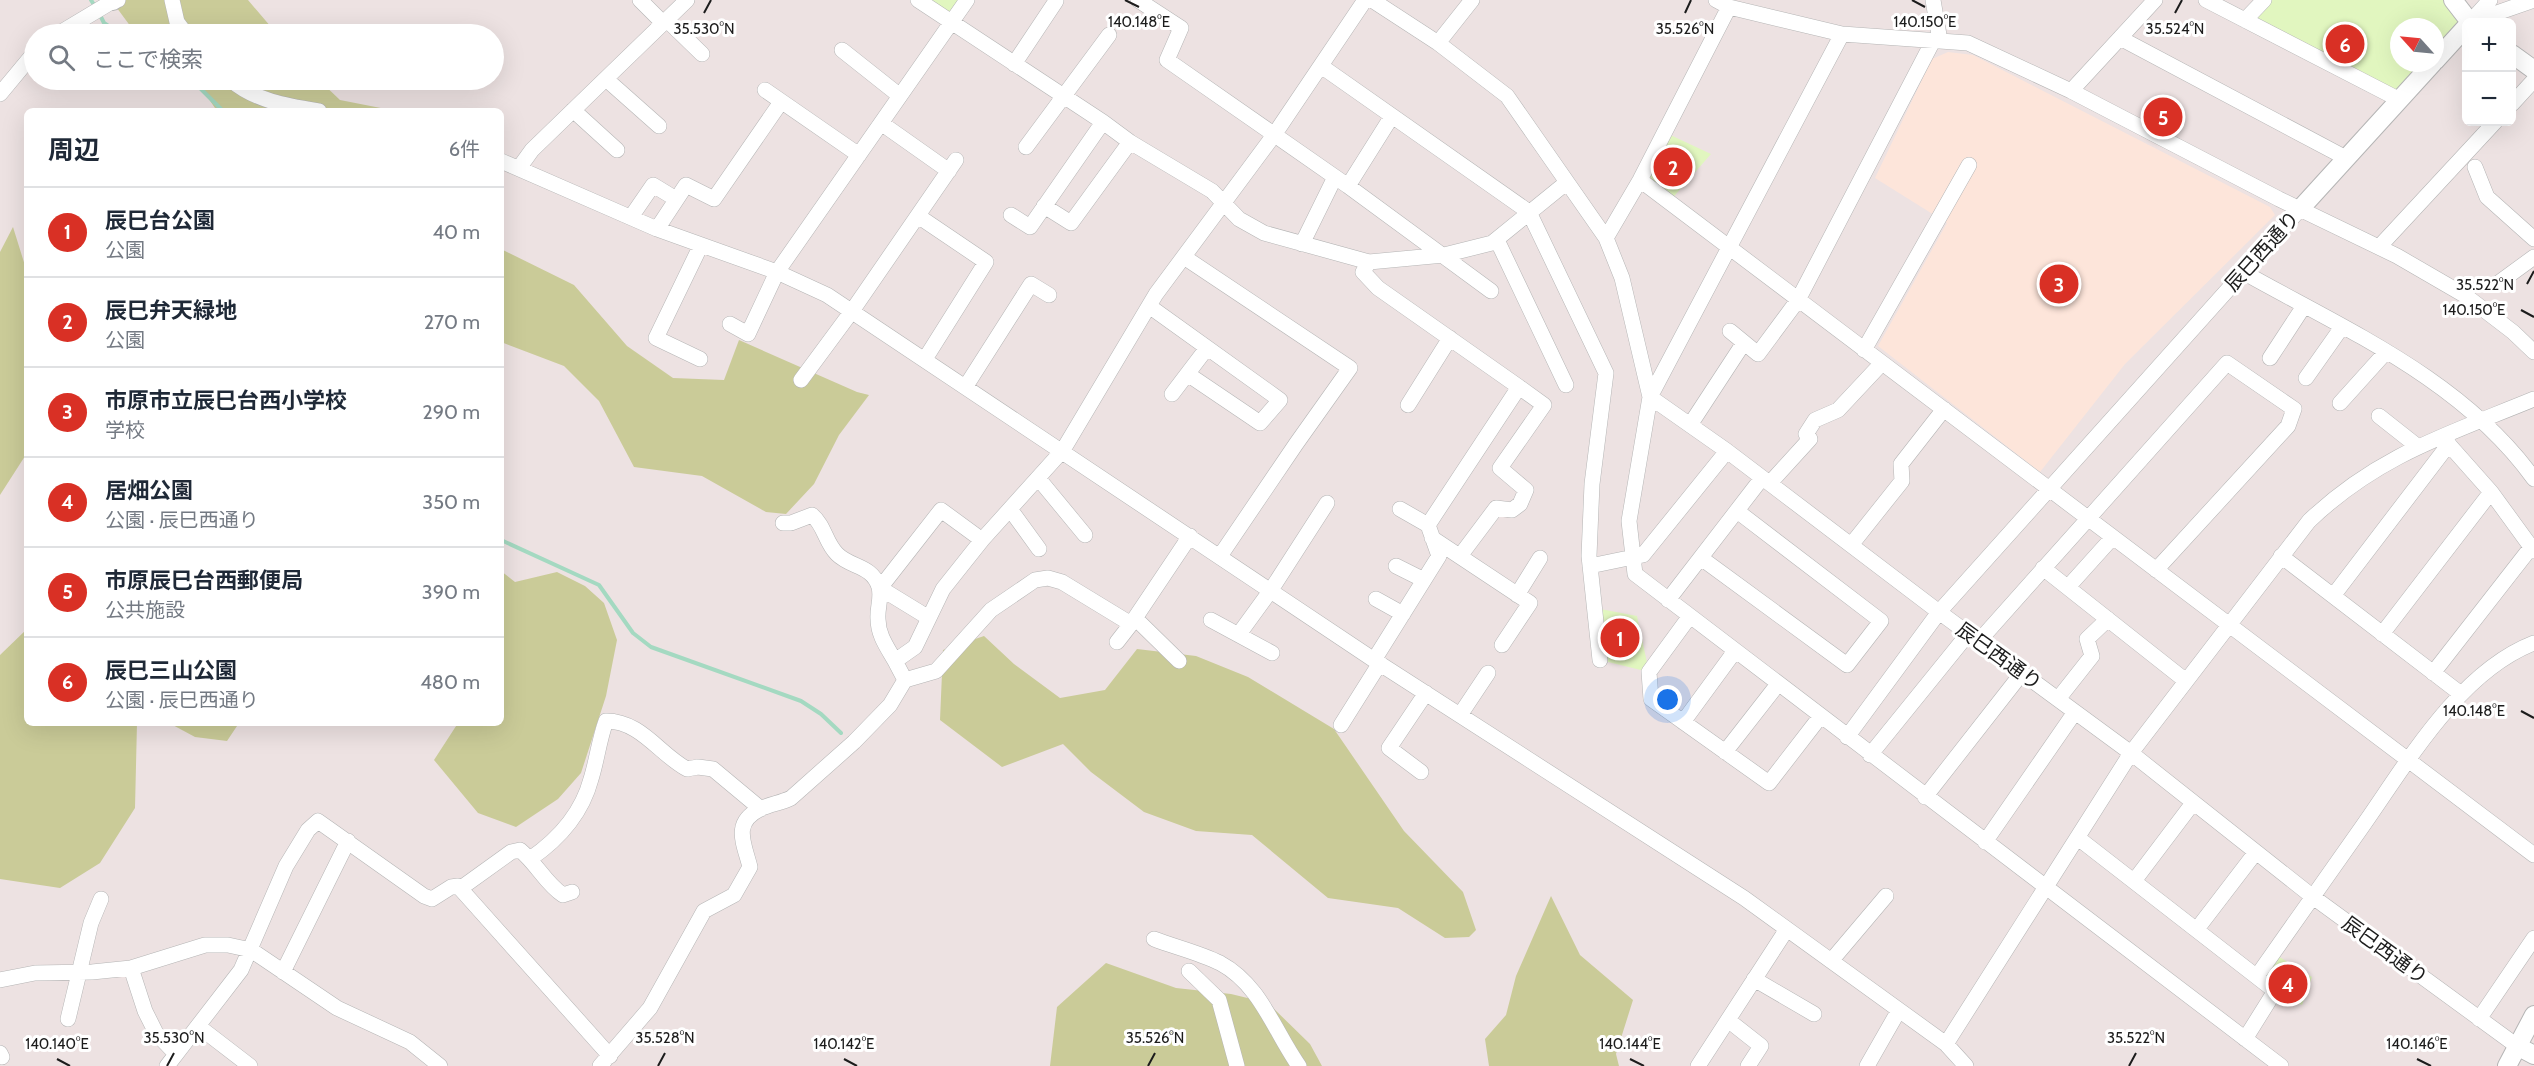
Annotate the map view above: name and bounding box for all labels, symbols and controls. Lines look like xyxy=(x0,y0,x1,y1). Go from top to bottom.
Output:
text: 140.148°E xyxy=(1108,13,1170,31)
text: 140.150°E xyxy=(1894,13,1956,31)
north arrow xyxy=(2390,18,2444,72)
map controls xyxy=(2462,18,2516,126)
button: + xyxy=(2462,18,2516,72)
text: 35.530°N xyxy=(674,20,734,38)
text: 35.526°N xyxy=(1656,20,1714,38)
text: 35.524°N xyxy=(2146,20,2204,38)
pin: 6 xyxy=(2326,22,2364,66)
search box xyxy=(24,24,504,90)
icon: search xyxy=(45,41,78,74)
text: ここで検索 xyxy=(93,46,203,73)
button: − xyxy=(2462,72,2516,126)
pin: 5 xyxy=(2144,94,2182,140)
text: 周辺 xyxy=(48,134,100,166)
text: 6件 xyxy=(449,137,480,161)
pin: 2 xyxy=(1654,144,1692,190)
street label: 辰巳西通り xyxy=(2220,206,2304,296)
text: 辰巳台公園 xyxy=(105,207,215,234)
text: 1 xyxy=(64,220,71,244)
text: 40 m xyxy=(432,220,480,244)
text: 公園 xyxy=(105,238,145,262)
pin: 3 xyxy=(2040,262,2078,306)
text: 35.522°N xyxy=(2456,276,2514,294)
text: 辰巳弁天緑地 xyxy=(105,297,237,324)
text: 140.150°E xyxy=(2443,301,2505,319)
text: 2 xyxy=(62,310,73,334)
text: 270 m xyxy=(424,310,480,334)
text: 公園 xyxy=(105,328,145,352)
text: 市原市立辰巳台西小学校 xyxy=(105,387,347,414)
text: 3 xyxy=(62,400,73,424)
text: 290 m xyxy=(422,400,480,424)
text: 学校 xyxy=(105,418,145,442)
text: 居畑公園 xyxy=(105,477,193,504)
text: 4 xyxy=(61,490,74,514)
text: 350 m xyxy=(422,490,480,514)
text: 公園 · 辰巳西通り xyxy=(105,508,259,532)
text: 市原辰巳台西郵便局 xyxy=(105,567,303,594)
text: 5 xyxy=(62,580,73,604)
text: 390 m xyxy=(422,580,480,604)
text: 公共施設 xyxy=(105,598,185,622)
pin: 1 xyxy=(1600,616,1640,660)
street label: 辰巳西通り xyxy=(1951,617,2047,695)
text: 辰巳三山公園 xyxy=(105,657,237,684)
text: 6 xyxy=(62,670,73,694)
text: 480 m xyxy=(420,670,480,694)
your location xyxy=(1653,685,1682,714)
text: 公園 · 辰巳西通り xyxy=(105,688,259,712)
text: 140.148°E xyxy=(2443,702,2505,720)
street label: 辰巳西通り xyxy=(2337,911,2433,989)
pin: 4 xyxy=(2268,962,2308,1006)
text: 35.530°N xyxy=(144,1029,204,1047)
text: 35.528°N xyxy=(635,1029,695,1047)
text: 35.526°N xyxy=(1126,1029,1184,1047)
text: 35.522°N xyxy=(2107,1029,2165,1047)
text: 140.140°E xyxy=(25,1035,89,1053)
text: 140.142°E xyxy=(814,1035,874,1053)
text: 140.144°E xyxy=(1599,1035,1661,1053)
text: 140.146°E xyxy=(2386,1035,2448,1053)

